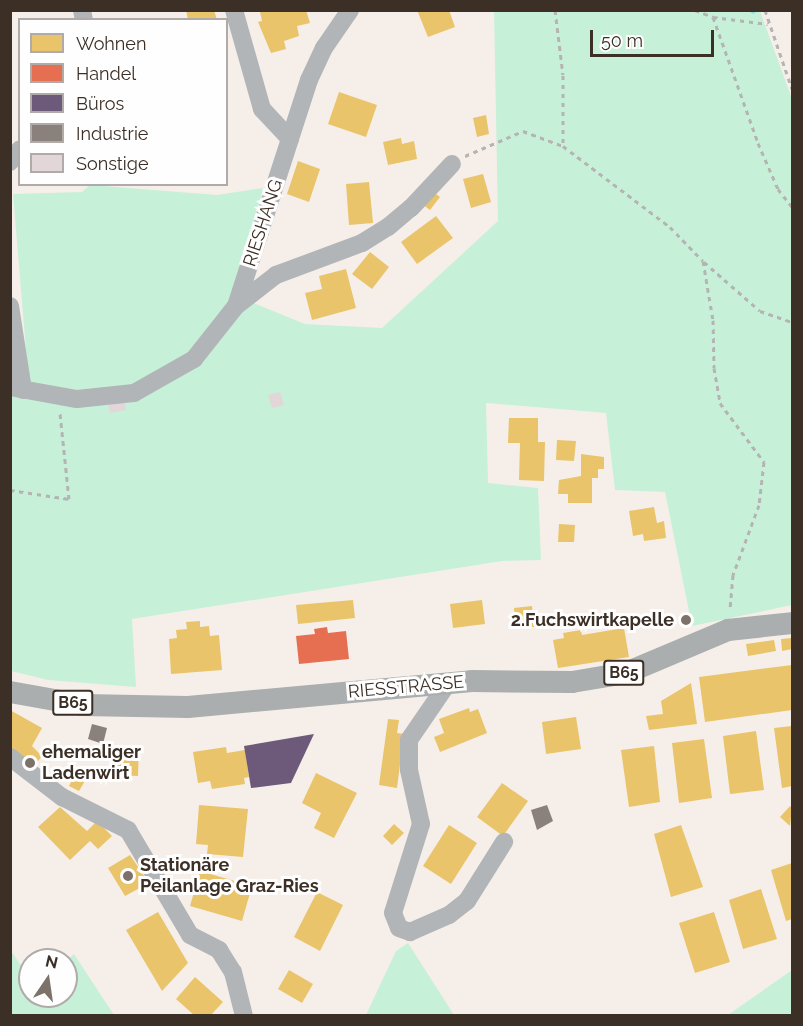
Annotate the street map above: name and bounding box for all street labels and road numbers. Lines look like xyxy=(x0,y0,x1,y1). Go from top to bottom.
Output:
street label: RIESHANG xyxy=(239,177,287,269)
road number: B65 xyxy=(603,660,645,686)
street label: RIESSTRASSE xyxy=(347,671,465,703)
road number: B65 xyxy=(52,690,94,716)

